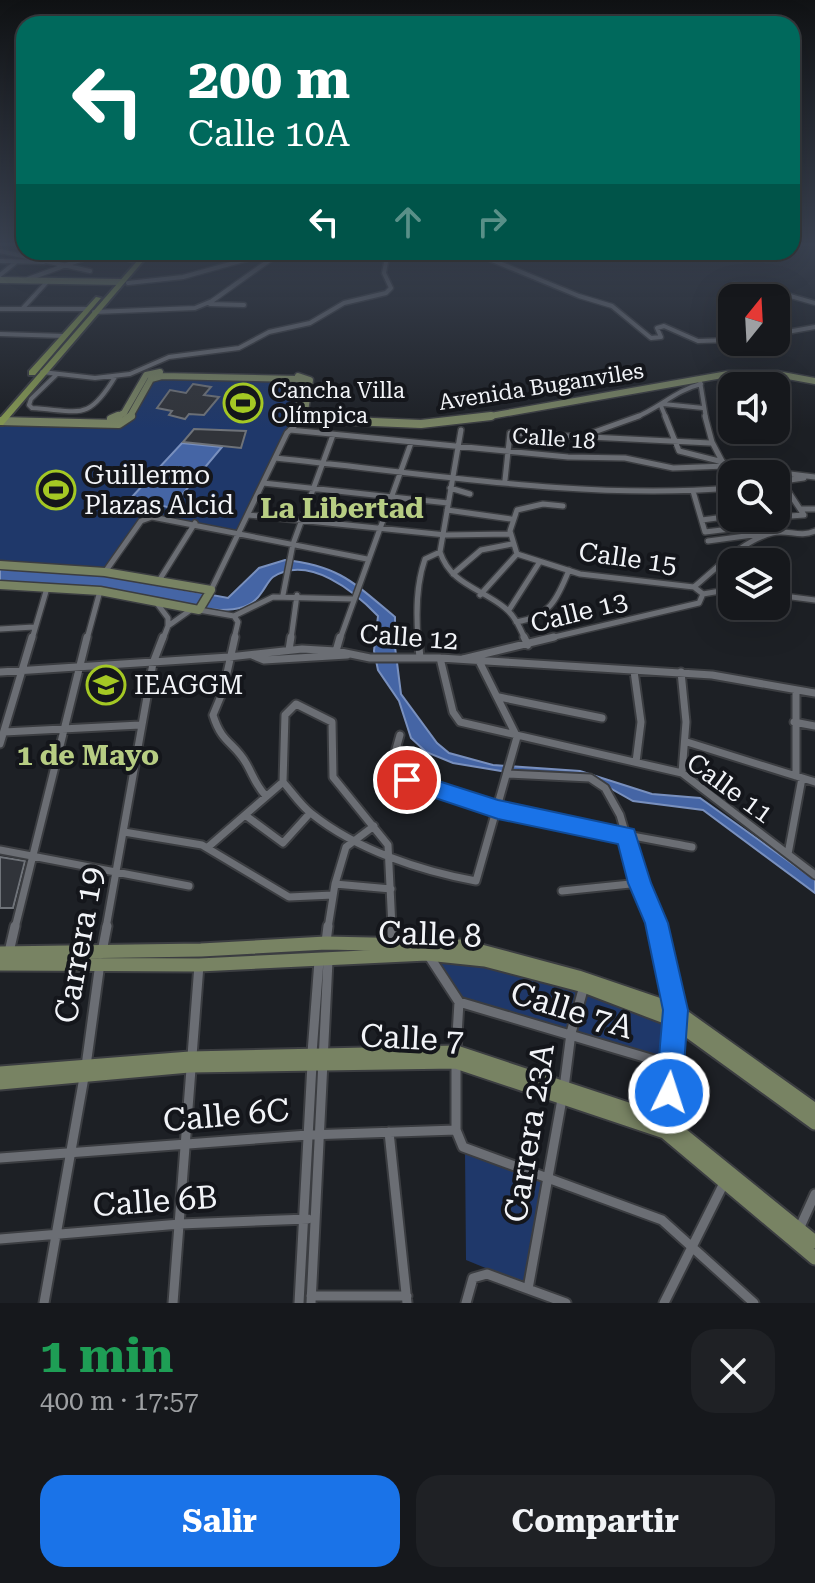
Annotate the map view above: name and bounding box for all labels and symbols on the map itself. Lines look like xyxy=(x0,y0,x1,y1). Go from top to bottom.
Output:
north arrow xyxy=(718,284,790,356)
street label: Avenida Buganviles xyxy=(437,358,645,415)
place label: Cancha Villa Olímpica xyxy=(271,378,405,428)
sports icon: Cancha Villa Olímpica xyxy=(222,382,264,424)
street label: Calle 18 xyxy=(511,423,597,454)
place label: Guillermo Plazas Alcid xyxy=(84,460,234,520)
sports icon: Guillermo Plazas Alcid xyxy=(35,469,77,511)
district label: La Libertad xyxy=(260,492,424,525)
street label: Calle 15 xyxy=(577,536,679,580)
street label: Calle 13 xyxy=(527,585,631,639)
street label: Calle 12 xyxy=(359,619,459,655)
school or university icon: IEAGGM xyxy=(85,664,127,706)
place label: IEAGGM xyxy=(134,670,243,700)
district label: 1 de Mayo xyxy=(17,739,159,772)
pin xyxy=(373,746,441,814)
street label: Calle 11 xyxy=(681,747,779,829)
street label: Carrera 19 xyxy=(47,864,111,1026)
street label: Calle 8 xyxy=(378,913,482,955)
street label: Calle 7A xyxy=(506,973,638,1047)
street label: Calle 7 xyxy=(359,1016,465,1060)
street label: Carrera 23A xyxy=(496,1040,562,1225)
position arrow xyxy=(627,1051,711,1135)
street label: Calle 6C xyxy=(161,1091,291,1139)
street label: Calle 6B xyxy=(91,1178,219,1224)

